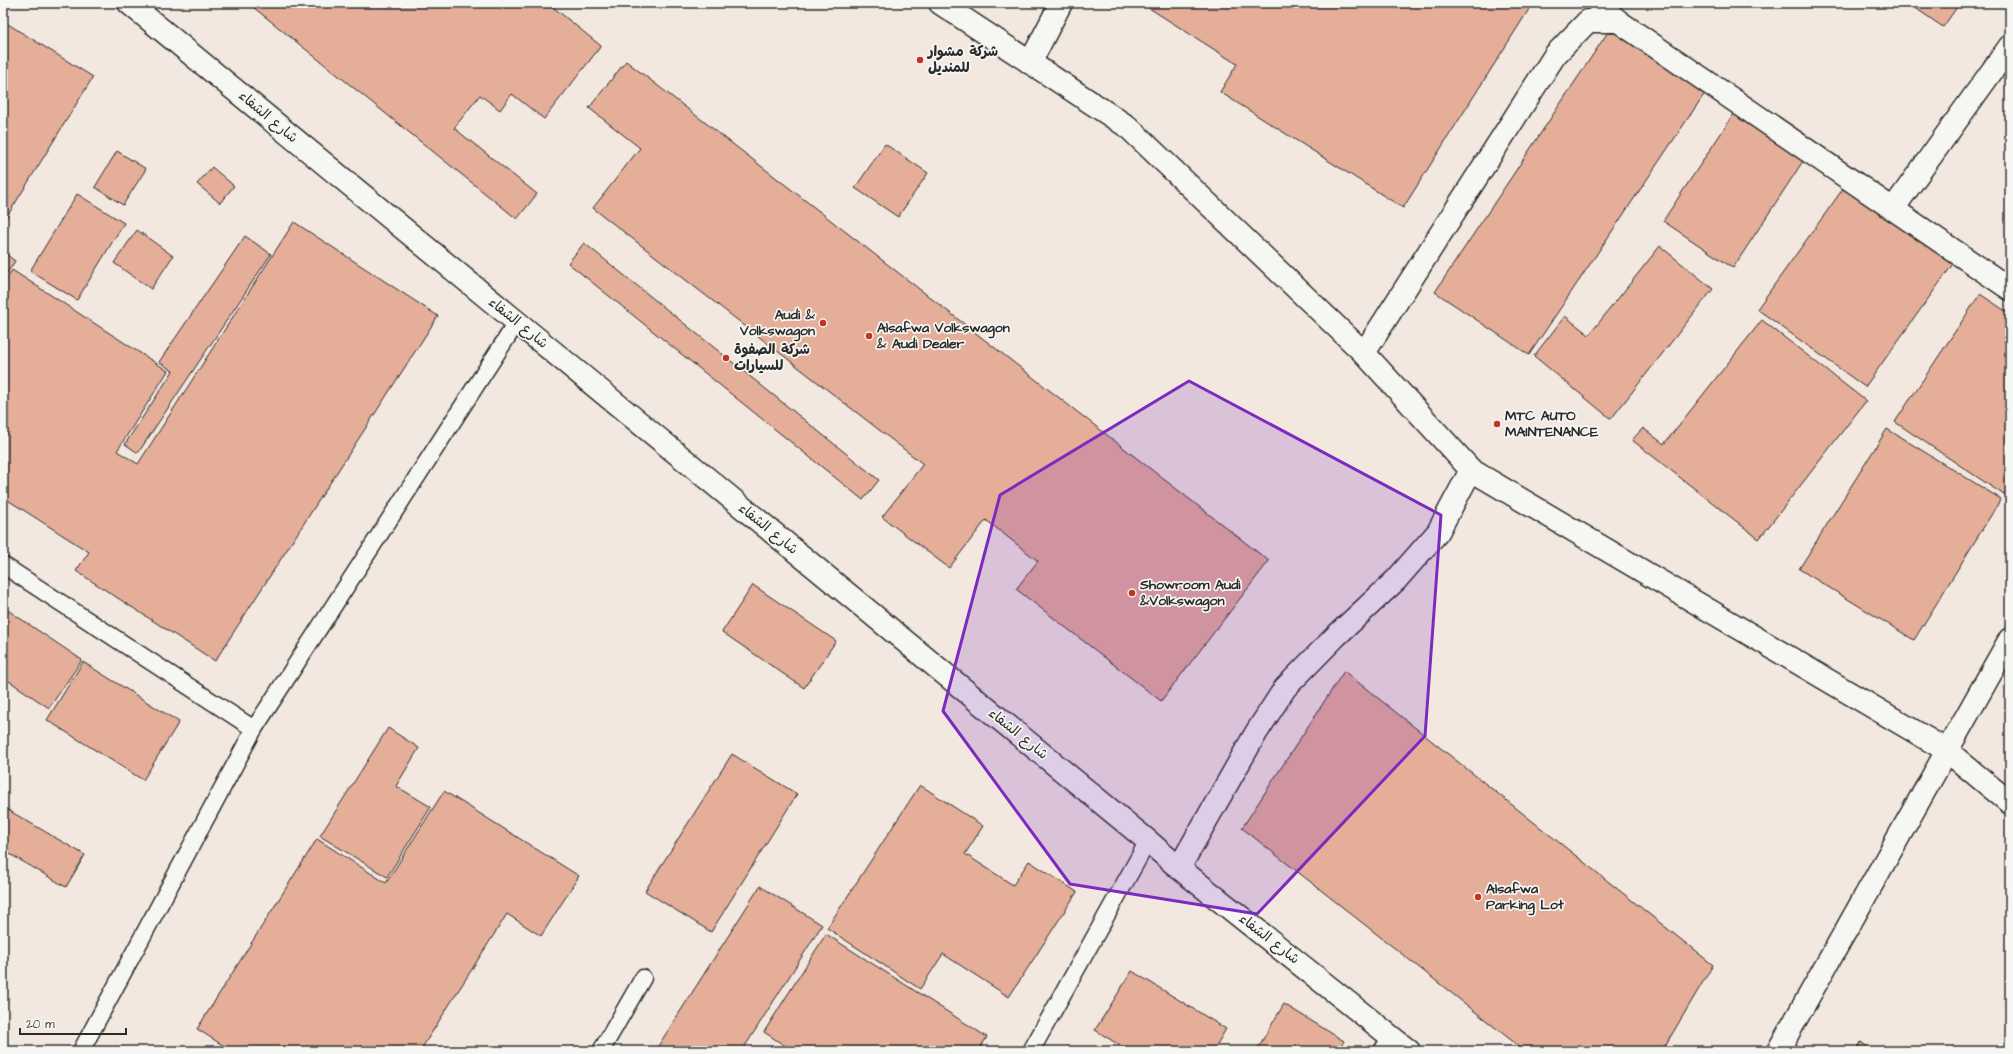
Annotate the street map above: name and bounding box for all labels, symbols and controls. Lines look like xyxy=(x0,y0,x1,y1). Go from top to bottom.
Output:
place label: شركة مشوار للمنديل xyxy=(926,42,998,78)
marker: شركة مشوار للمنديل xyxy=(915,55,925,65)
street label: شارع الشفاء xyxy=(234,86,302,148)
street label: شارع الشفاء xyxy=(484,293,552,353)
place label: Audi & Volkswagon xyxy=(739,305,816,342)
marker: Audi & Volkswagon xyxy=(818,318,828,328)
place label: Alsafwa Volkswagon & Audi Dealer xyxy=(876,318,1010,354)
marker: Alsafwa Volkswagon & Audi Dealer xyxy=(864,331,874,341)
place label: شركة الصفوة للسيارات xyxy=(734,340,810,376)
marker: شركة الصفوة للسيارات xyxy=(721,353,731,363)
place label: MTC AUTO MAINTENANCE xyxy=(1505,406,1599,442)
marker: MTC AUTO MAINTENANCE xyxy=(1492,419,1502,429)
street label: شارع الشفاء xyxy=(734,499,802,559)
place label: Showroom Audi &Volkswagon xyxy=(1139,575,1241,612)
marker: Showroom Audi &Volkswagon xyxy=(1127,588,1137,598)
street label: شارع الشفاء xyxy=(984,704,1052,764)
place label: Alsafwa Parking Lot xyxy=(1486,879,1564,916)
marker: Alsafwa Parking Lot xyxy=(1473,892,1483,902)
street label: شارع الشفاء xyxy=(1234,909,1304,969)
scale bar xyxy=(20,1010,126,1036)
text: 20 m xyxy=(26,1016,55,1033)

